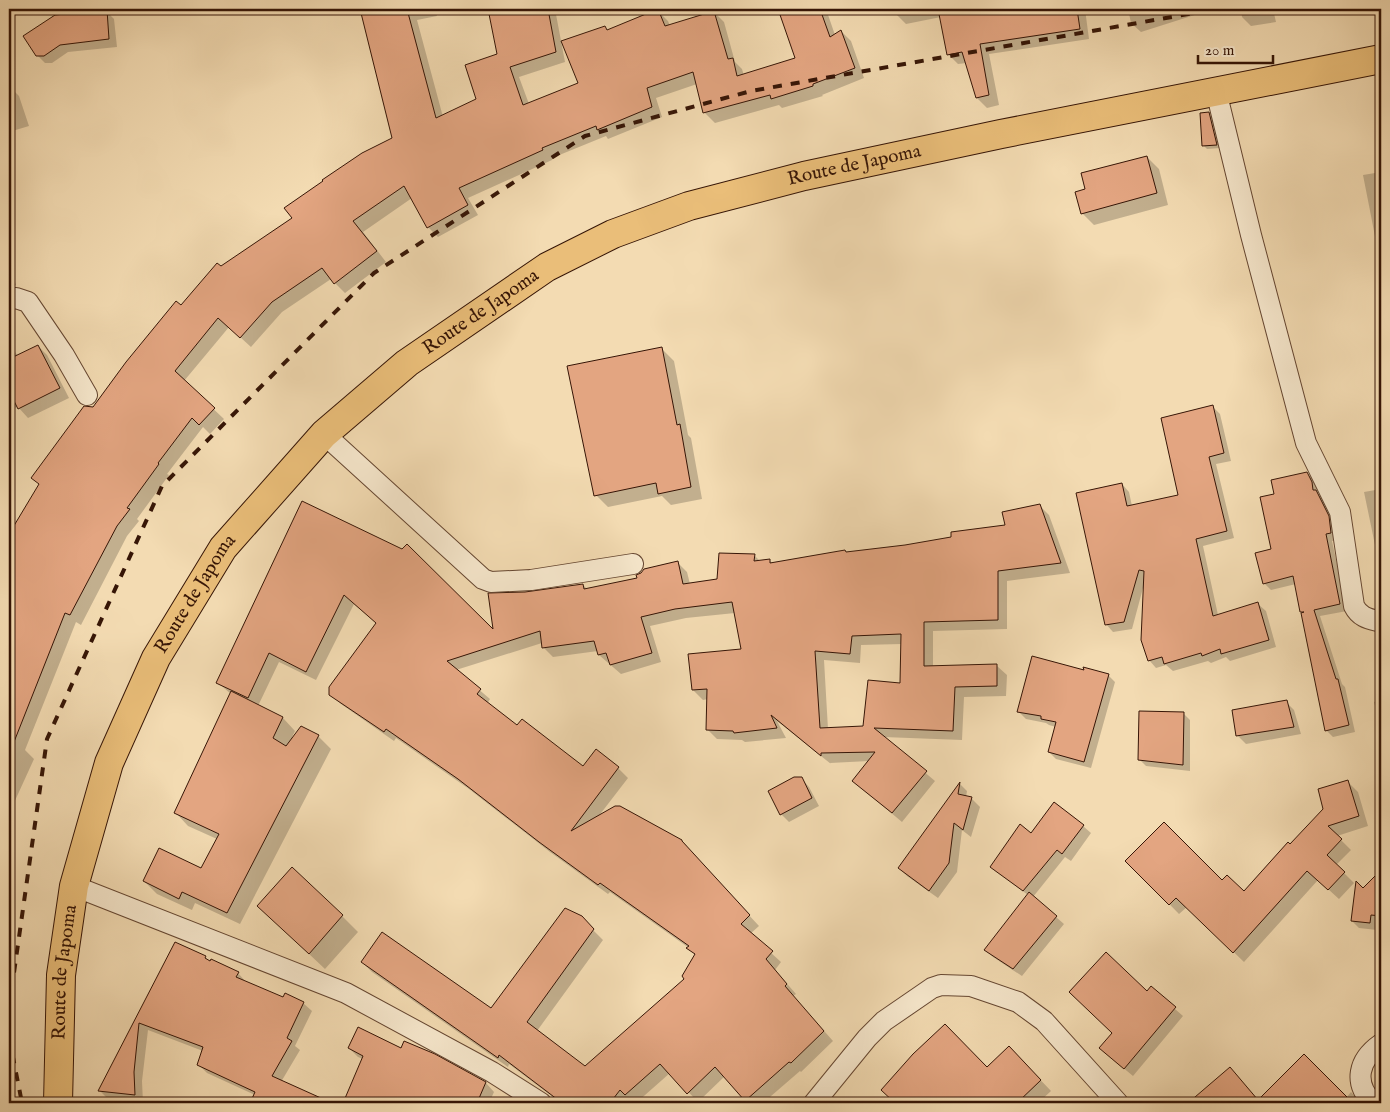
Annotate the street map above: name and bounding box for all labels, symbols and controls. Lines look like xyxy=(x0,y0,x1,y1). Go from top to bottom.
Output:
scale bar xyxy=(1198,32,1272,64)
text: 20 m xyxy=(1205,41,1235,60)
street label: Route de Japoma xyxy=(785,139,924,192)
street label: Route de Japoma xyxy=(418,263,544,361)
street label: Route de Japoma xyxy=(149,529,242,658)
street label: Route de Japoma xyxy=(47,902,83,1040)

